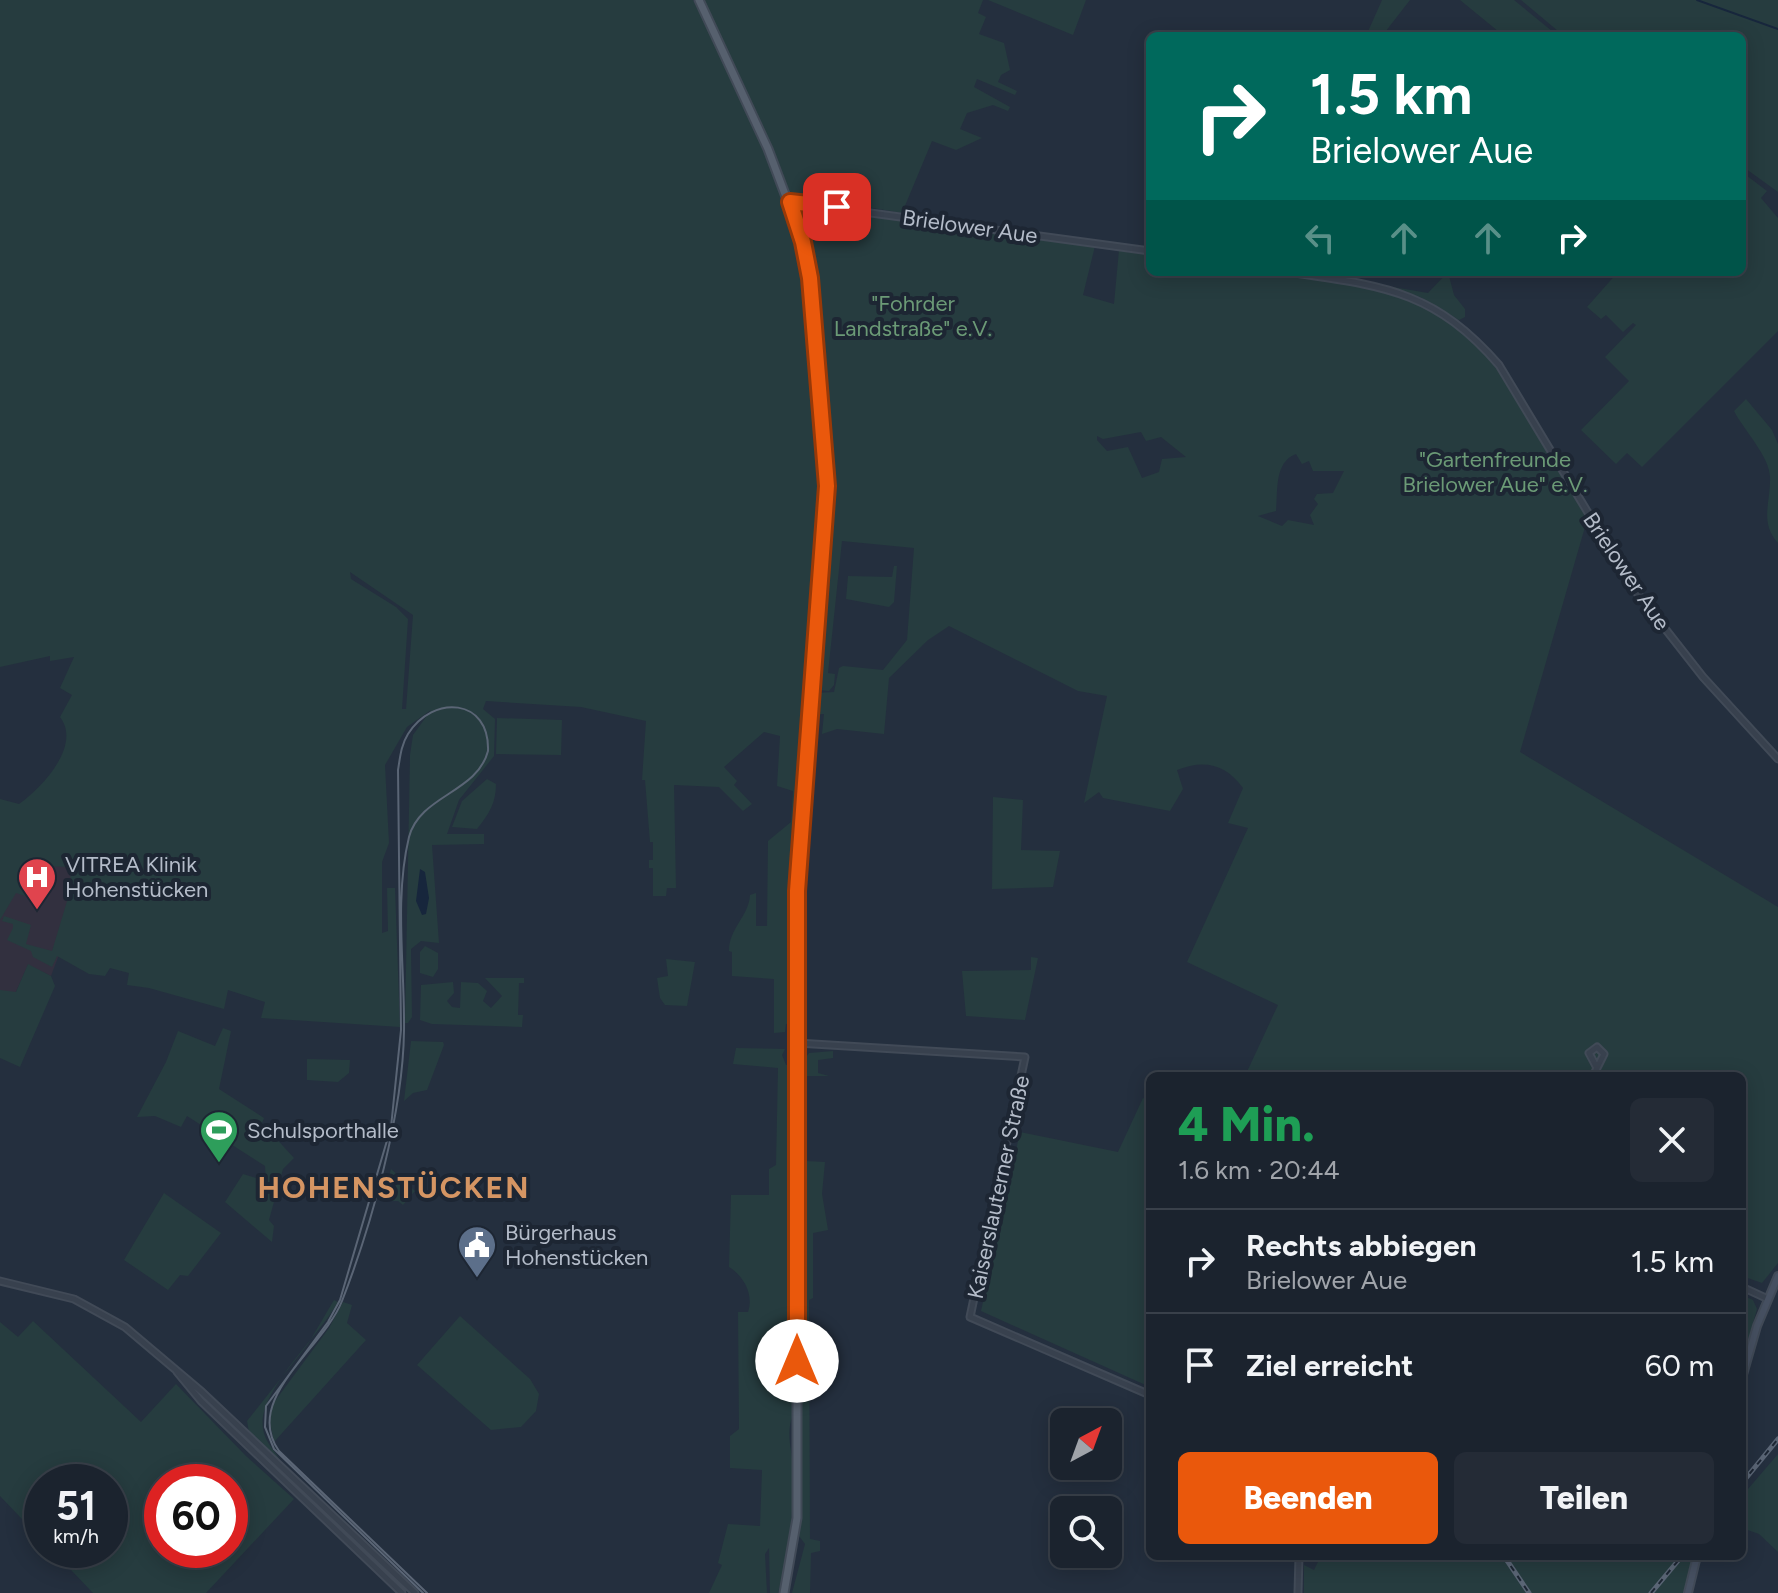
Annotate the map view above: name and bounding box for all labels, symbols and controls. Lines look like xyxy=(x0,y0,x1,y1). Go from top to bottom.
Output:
text: 1.5 km xyxy=(1310,61,1472,128)
icon: right xyxy=(1178,64,1282,168)
text: Brielower Aue xyxy=(1310,129,1533,172)
pin xyxy=(803,173,871,241)
icon: arrive xyxy=(815,185,859,229)
street label: Brielower Aue xyxy=(901,204,1039,249)
icon: left xyxy=(1298,216,1342,260)
icon: ahead xyxy=(1382,216,1426,260)
icon: ahead xyxy=(1466,216,1510,260)
icon: right xyxy=(1550,216,1594,260)
park label: "Fohrder Landstraße" e.V. xyxy=(834,290,992,342)
park label: "Gartenfreunde Brielower Aue" e.V. xyxy=(1402,446,1588,498)
street label: Brielower Aue xyxy=(1577,507,1676,635)
place label: VITREA Klinik Hohenstücken xyxy=(65,851,208,903)
hospital icon: VITREA Klinik Hohenstücken xyxy=(16,856,58,911)
street label: Kaiserslauterner Straße xyxy=(962,1073,1035,1301)
text: 4 Min. xyxy=(1178,1095,1315,1153)
button: close xyxy=(1630,1098,1714,1182)
sports icon: Schulsporthalle xyxy=(198,1109,240,1164)
place label: Schulsporthalle xyxy=(247,1117,399,1144)
text: 1.6 km · 20:44 xyxy=(1178,1154,1340,1186)
district label: HOHENSTÜCKEN xyxy=(258,1169,530,1206)
place label: Bürgerhaus Hohenstücken xyxy=(505,1219,648,1271)
public building icon: Bürgerhaus Hohenstücken xyxy=(456,1224,498,1279)
text: Rechts abbiegen xyxy=(1246,1227,1477,1264)
icon: right xyxy=(1178,1239,1222,1283)
text: 1.5 km xyxy=(1631,1243,1714,1280)
text: Brielower Aue xyxy=(1246,1264,1407,1296)
position arrow xyxy=(755,1319,839,1403)
icon: arrive xyxy=(1178,1343,1222,1387)
text: Ziel erreicht xyxy=(1246,1347,1413,1384)
text: 60 m xyxy=(1645,1347,1714,1384)
north arrow xyxy=(1050,1408,1122,1480)
map controls xyxy=(1050,1408,1122,1568)
button: Beenden xyxy=(1178,1452,1438,1544)
button: Teilen xyxy=(1454,1452,1714,1544)
speed limit sign: 60 xyxy=(144,1464,248,1568)
text: 51 xyxy=(56,1482,96,1530)
button: search xyxy=(1050,1496,1122,1568)
text: km/h xyxy=(53,1524,99,1548)

